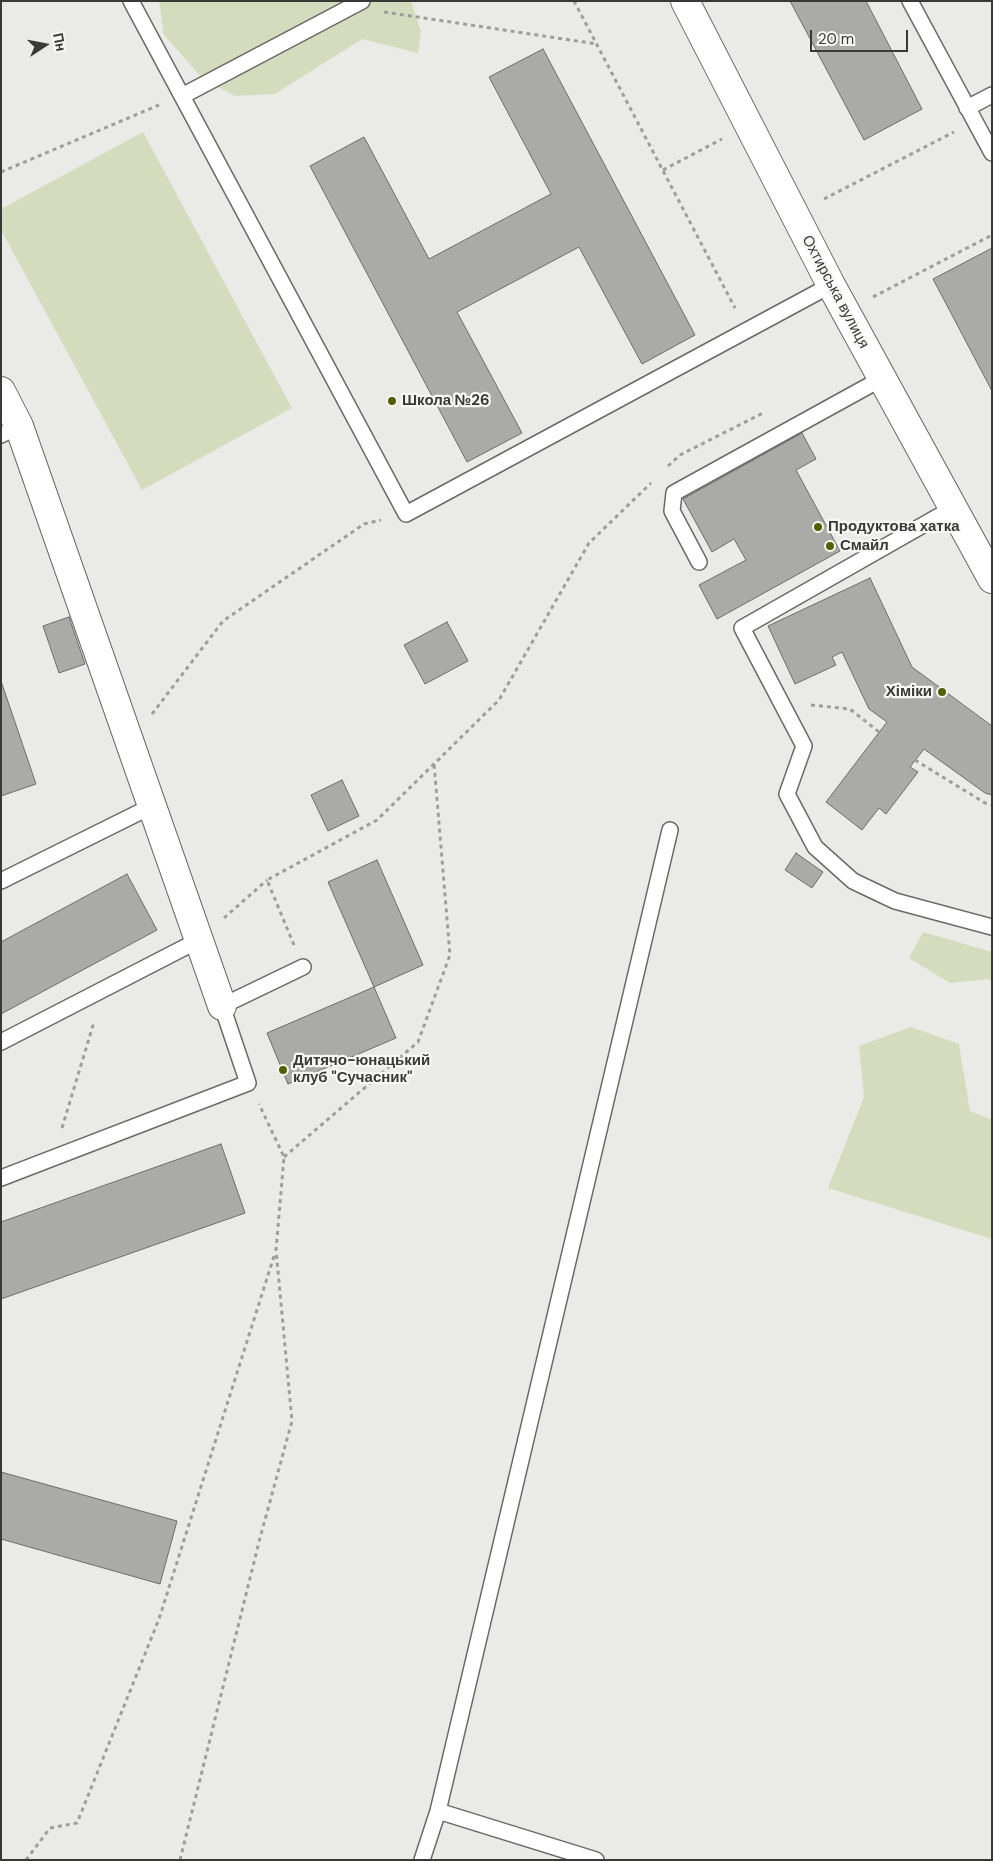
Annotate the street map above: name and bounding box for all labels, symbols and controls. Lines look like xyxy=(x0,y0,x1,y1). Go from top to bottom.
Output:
north arrow xyxy=(20,20,70,70)
scale bar xyxy=(813,20,910,52)
text: 20 m xyxy=(818,29,854,49)
text: Пн xyxy=(49,31,70,53)
street label: Охтирська вулиця xyxy=(798,232,872,352)
place label: Школа №26 xyxy=(402,392,489,410)
marker: Школа №26 xyxy=(386,395,398,407)
place label: Продуктова хатка xyxy=(828,518,960,536)
marker: Продуктова хатка xyxy=(812,521,824,533)
place label: Смайл xyxy=(840,537,889,555)
marker: Смайл xyxy=(824,540,836,552)
place label: Хіміки xyxy=(886,683,932,701)
marker: Хіміки xyxy=(936,686,948,698)
place label: Дитячо-юнацький клуб "Сучасник" xyxy=(293,1052,430,1087)
marker: Дитячо-юнацький клуб "Сучасник" xyxy=(277,1064,289,1076)

